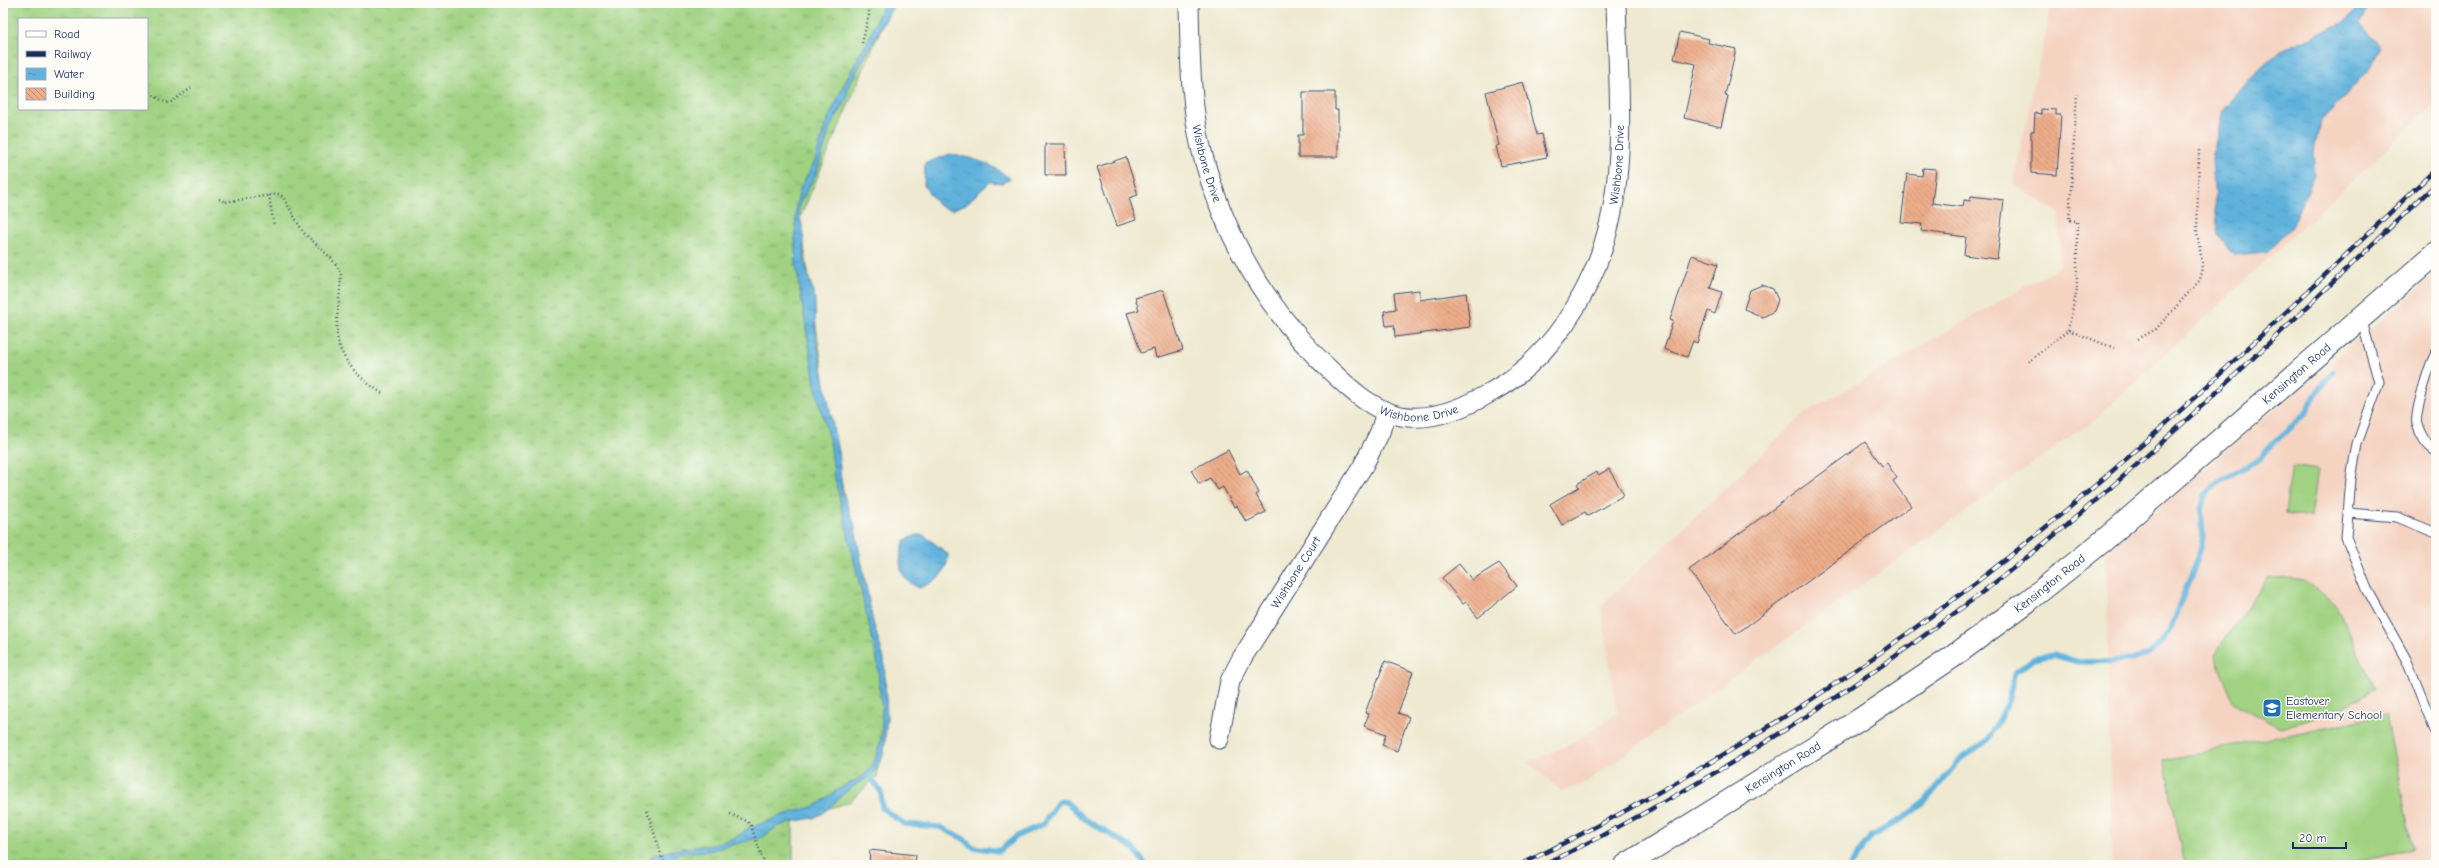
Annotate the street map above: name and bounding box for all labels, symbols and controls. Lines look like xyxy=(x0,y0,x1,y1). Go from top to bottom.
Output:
legend xyxy=(18,18,148,110)
text: Road xyxy=(54,27,80,41)
text: Railway xyxy=(54,47,92,61)
text: Water xyxy=(54,67,84,81)
text: Building xyxy=(54,87,95,101)
street label: Wishbone Drive xyxy=(1190,124,1224,204)
street label: Wishbone Drive xyxy=(1606,125,1627,206)
street label: Kensington Road xyxy=(2259,340,2334,407)
street label: Wishbone Drive xyxy=(1378,402,1460,424)
street label: Wishbone Court xyxy=(1268,534,1324,611)
street label: Kensington Road xyxy=(2012,551,2088,616)
place label: Eastover Elementary School xyxy=(2286,694,2382,722)
school or university icon: Eastover Elementary School xyxy=(2261,697,2283,719)
street label: Kensington Road xyxy=(1743,739,1823,796)
scale bar xyxy=(2293,824,2346,850)
text: 20 m xyxy=(2299,831,2327,845)

